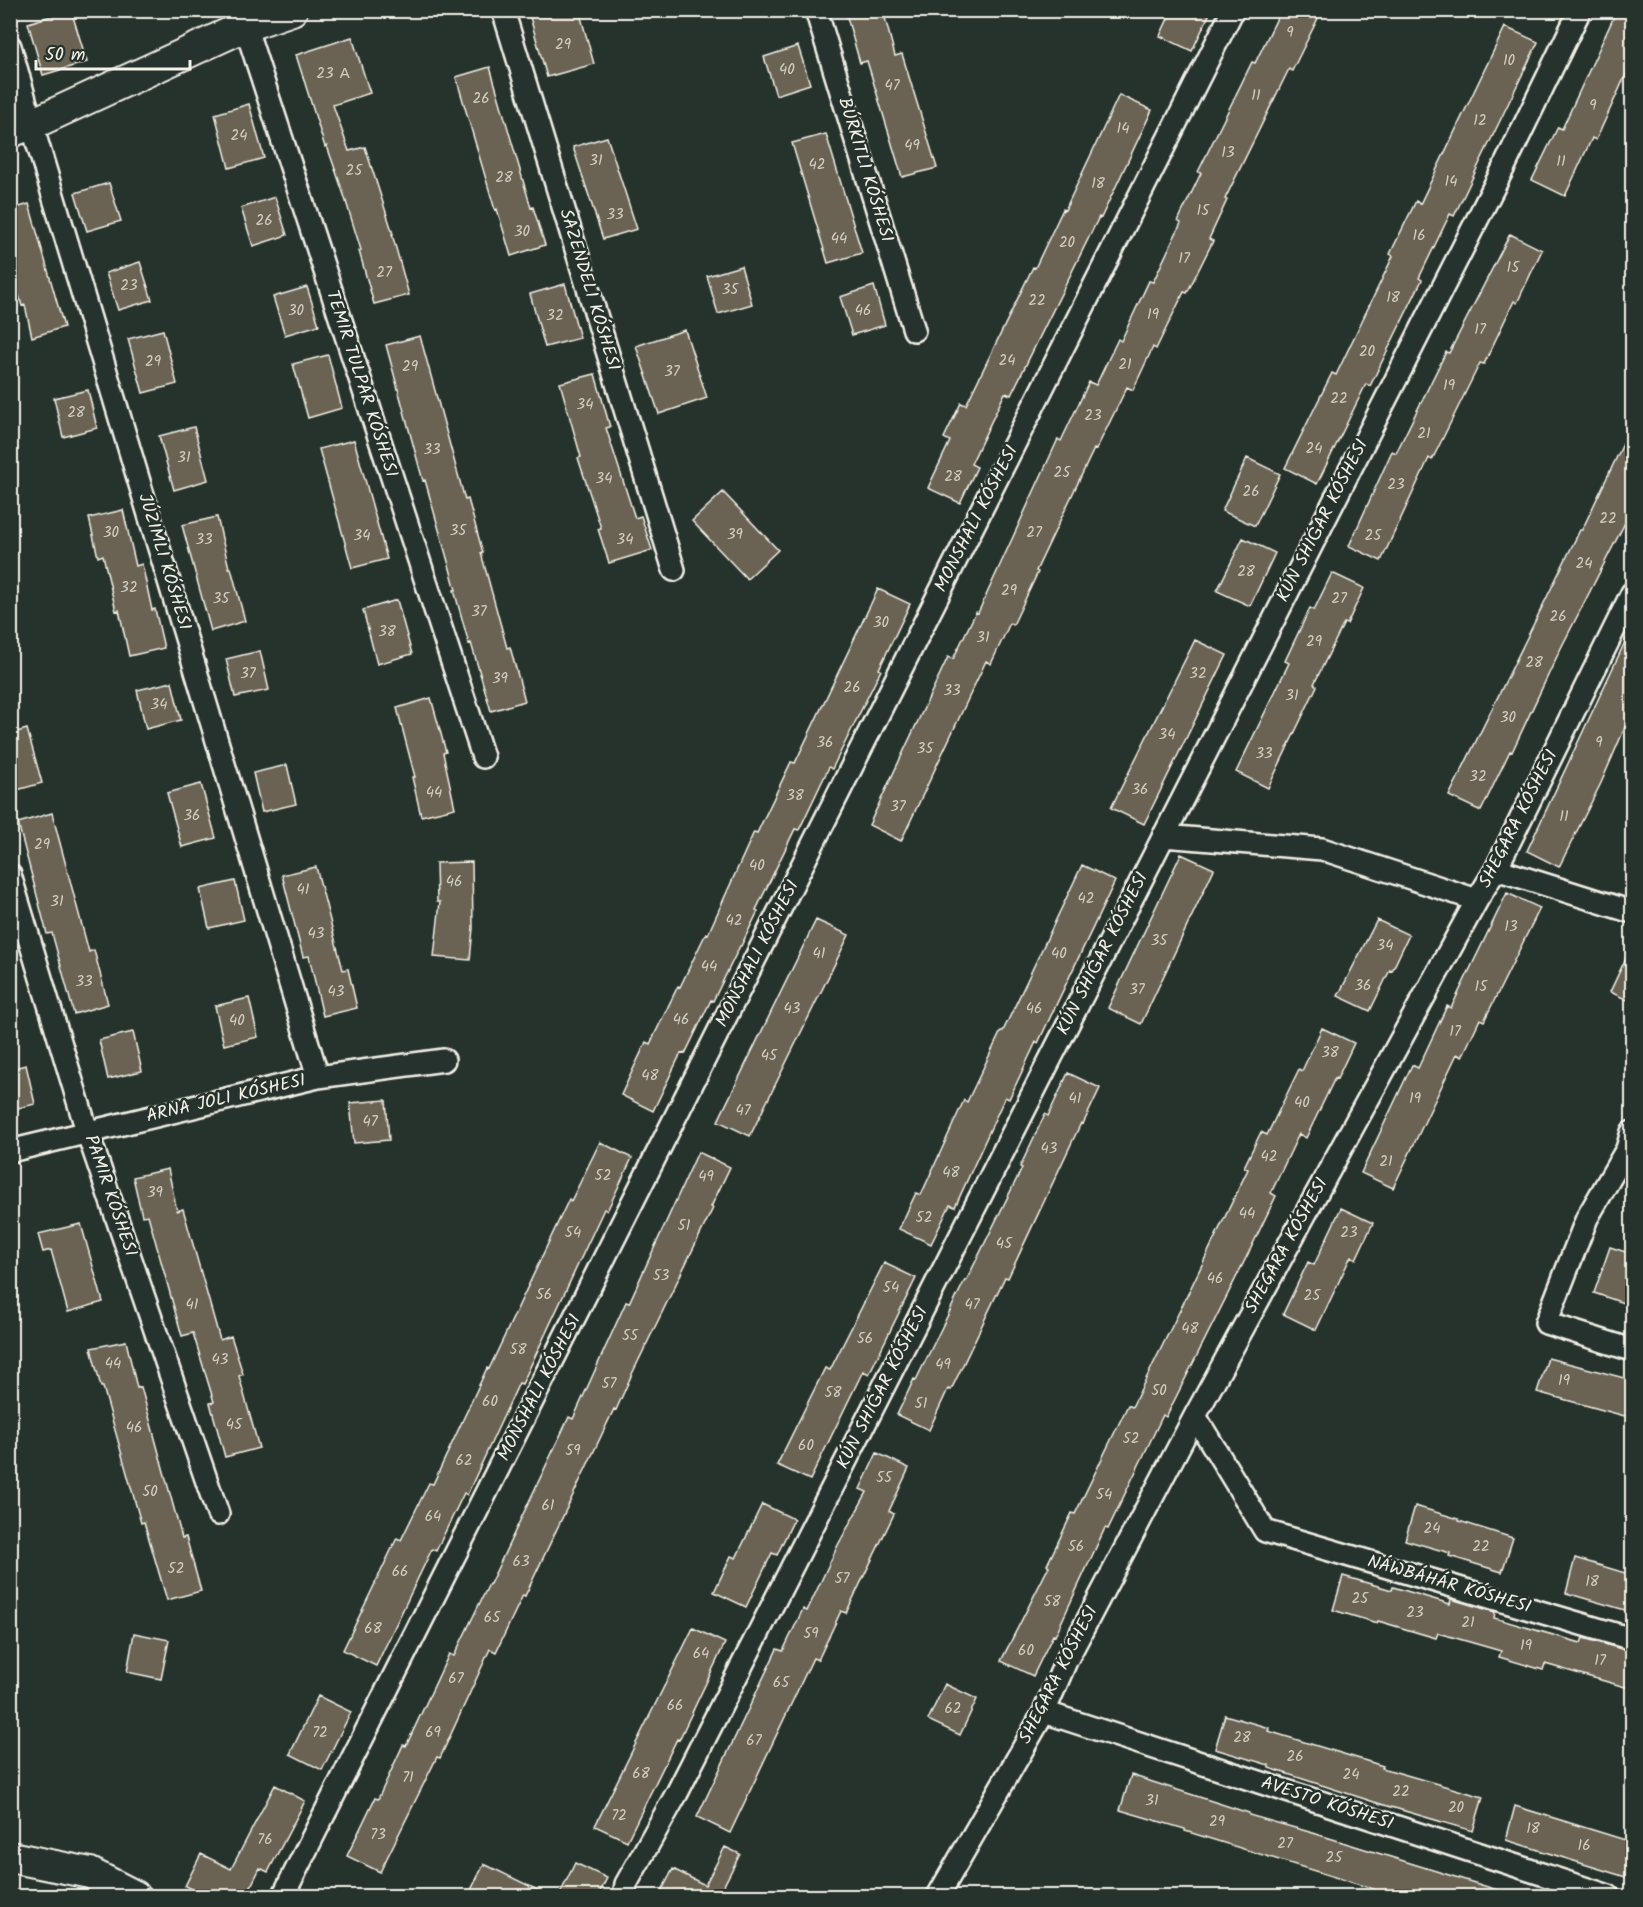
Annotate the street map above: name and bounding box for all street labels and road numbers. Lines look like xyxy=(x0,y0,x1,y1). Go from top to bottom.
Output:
street label: BÚRKITLI KÓSHESI xyxy=(829,94,901,246)
street label: SAZENDELI KÓSHESI xyxy=(551,205,627,375)
street label: TEMIR TULPAR KÓSHESI xyxy=(317,287,405,481)
street label: KÚN SHIǴAR KÓSHESI xyxy=(1269,434,1377,608)
street label: MONSHALI KÓSHESI xyxy=(927,440,1027,598)
street label: JÚZIMLI KÓSHESI xyxy=(129,490,199,634)
street label: SHEGARA KÓSHESI xyxy=(1472,745,1566,893)
street label: KÚN SHIǴAR KÓSHESI xyxy=(1049,867,1157,1041)
street label: MONSHALI KÓSHESI xyxy=(708,875,808,1033)
street label: ARNA JOLI KÓSHESI xyxy=(143,1067,309,1131)
street label: PAMIR KÓSHESI xyxy=(76,1131,144,1261)
street label: SHEGARA KÓSHESI xyxy=(1238,1173,1336,1319)
street label: KÚN SHIǴAR KÓSHESI xyxy=(829,1301,937,1475)
street label: MONSHALI KÓSHESI xyxy=(490,1309,590,1467)
street label: NÁWBÁHÁR KÓSHESI xyxy=(1364,1548,1534,1622)
street label: SHEGARA KÓSHESI xyxy=(1012,1601,1106,1749)
street label: AVESTO KÓSHESI xyxy=(1257,1769,1397,1839)

